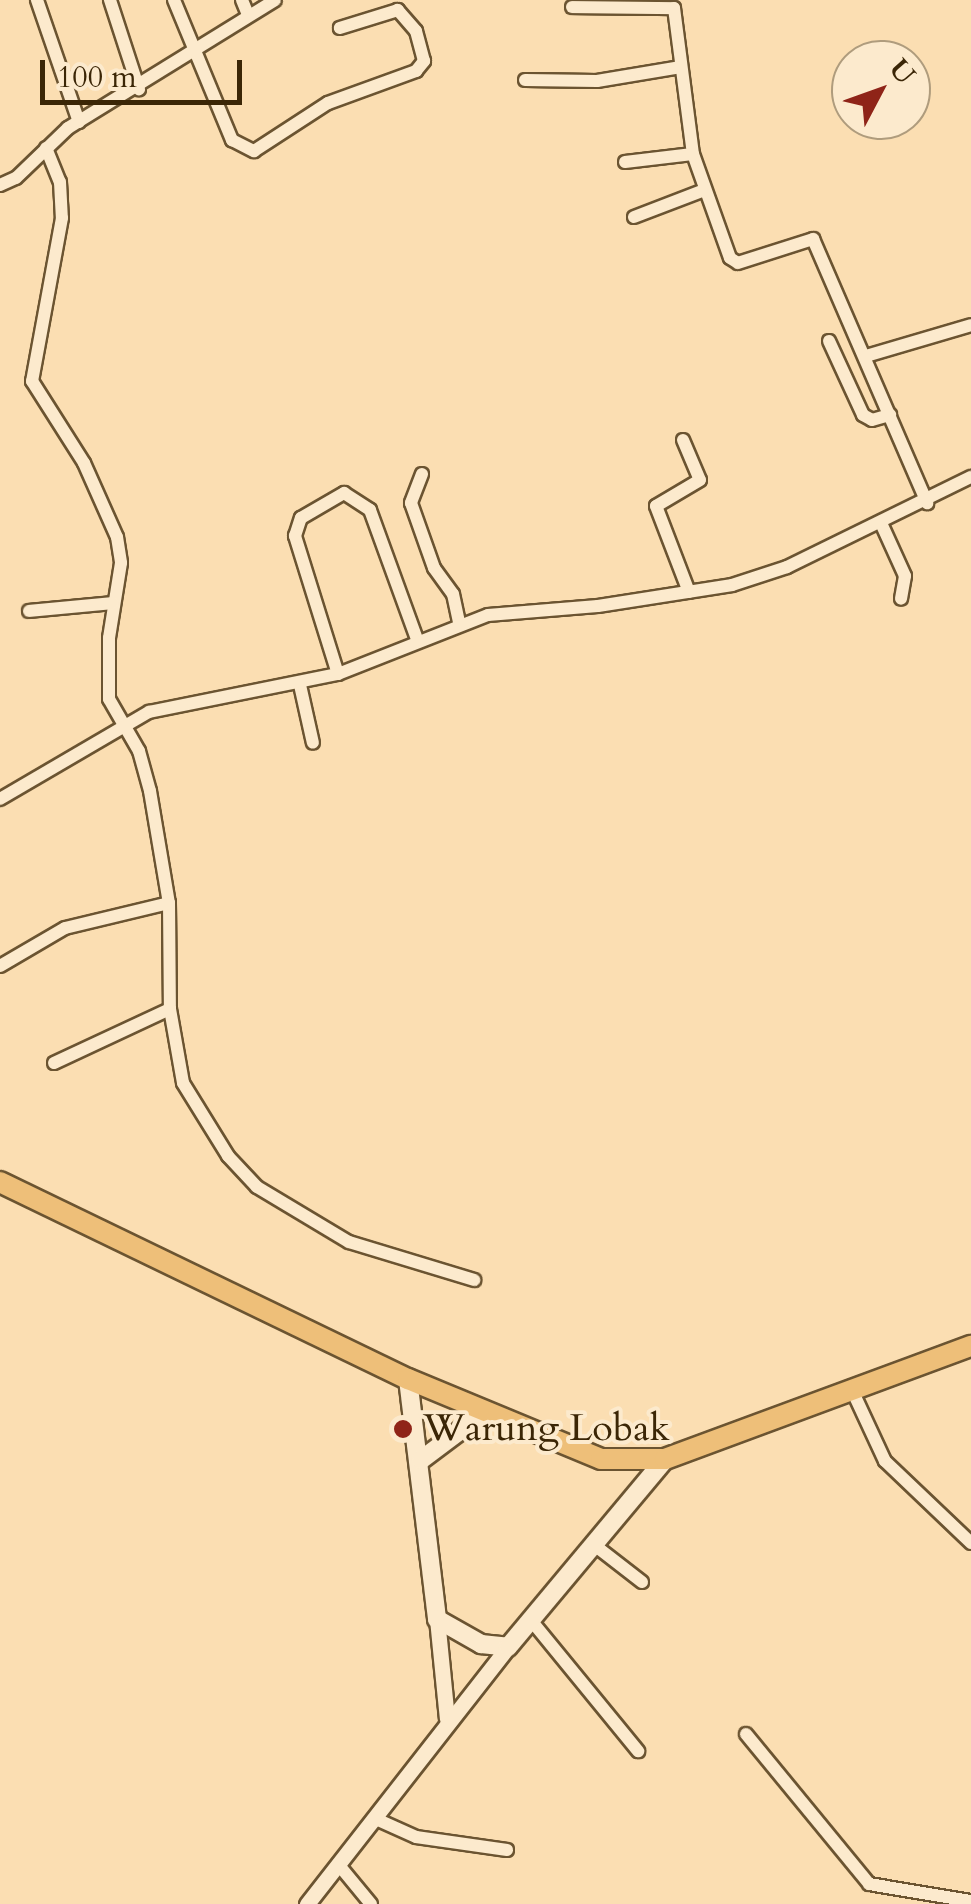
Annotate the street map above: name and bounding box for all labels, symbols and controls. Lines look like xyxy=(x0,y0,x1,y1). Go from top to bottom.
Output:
scale bar xyxy=(45,40,248,102)
north arrow xyxy=(831,40,931,140)
text: U xyxy=(880,51,924,93)
text: 100 m xyxy=(57,57,137,98)
place label: Warung Lobak xyxy=(423,1406,670,1452)
marker: Warung Lobak xyxy=(392,1418,414,1440)

